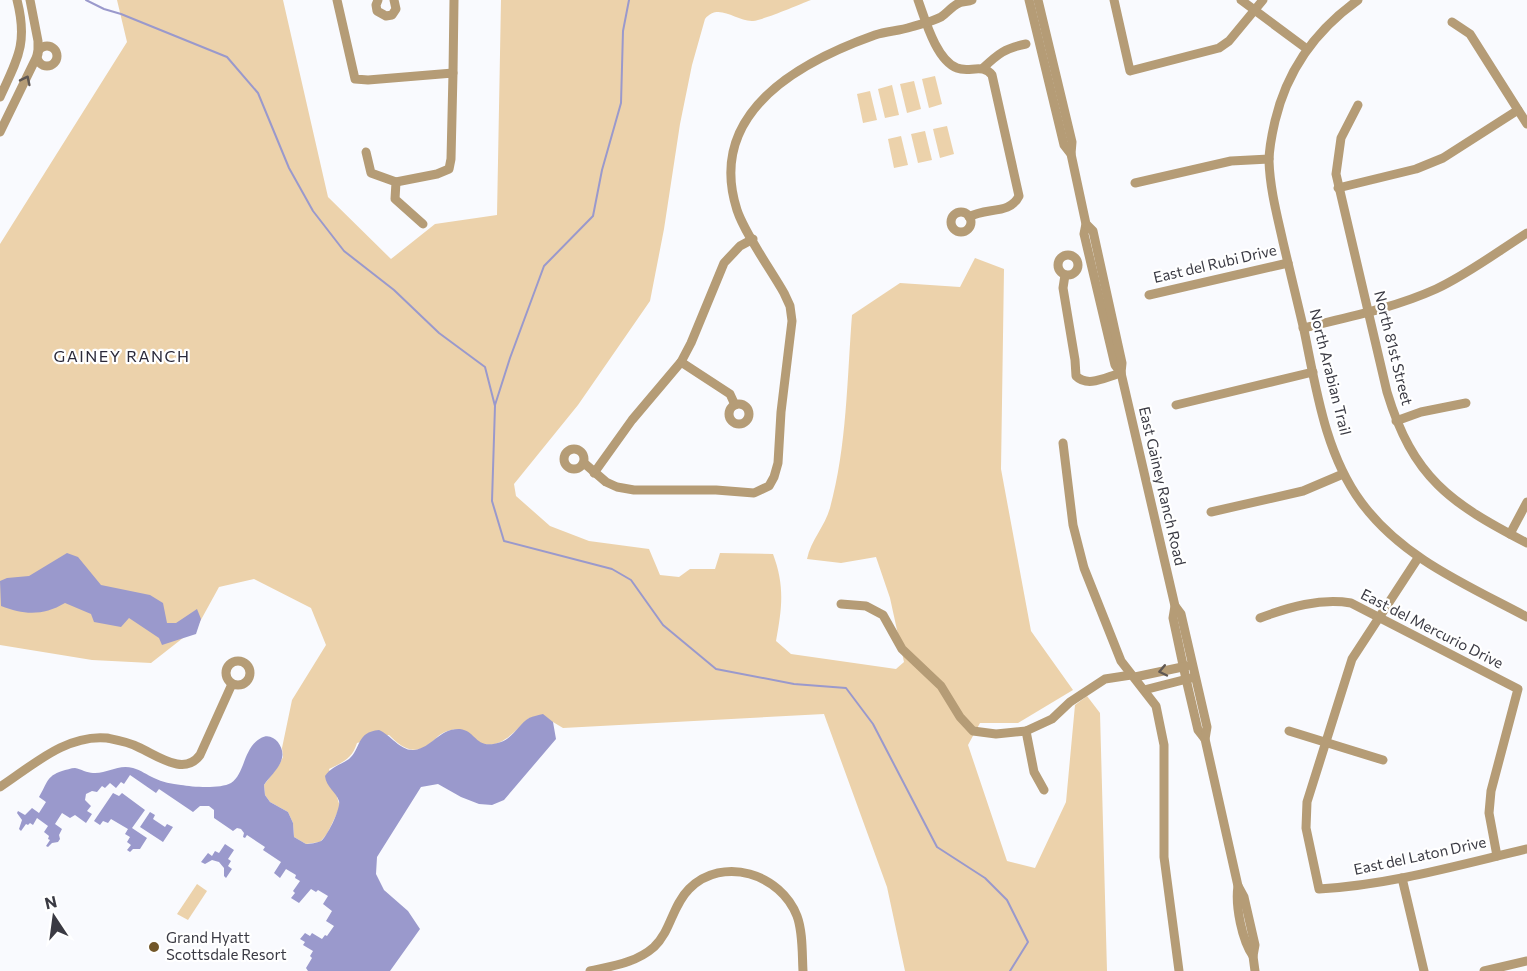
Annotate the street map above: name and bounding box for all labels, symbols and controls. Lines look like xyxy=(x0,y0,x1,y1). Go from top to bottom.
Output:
one-way arrow xyxy=(19,75,31,86)
street label: East del Rubi Drive xyxy=(1151,240,1278,286)
street label: North 81st Street xyxy=(1371,289,1417,407)
street label: North Arabian Trail xyxy=(1307,307,1355,437)
district label: GAINEY RANCH xyxy=(53,346,191,365)
street label: East Gainey Ranch Road xyxy=(1136,405,1190,567)
street label: East del Mercurio Drive xyxy=(1358,584,1507,672)
one-way arrow xyxy=(1159,664,1169,677)
street label: East del Laton Drive xyxy=(1352,832,1488,878)
north arrow xyxy=(24,887,84,947)
text: N xyxy=(43,891,58,913)
place label: Grand Hyatt Scottsdale Resort xyxy=(166,928,287,963)
marker: Grand Hyatt Scottsdale Resort xyxy=(147,940,161,954)

